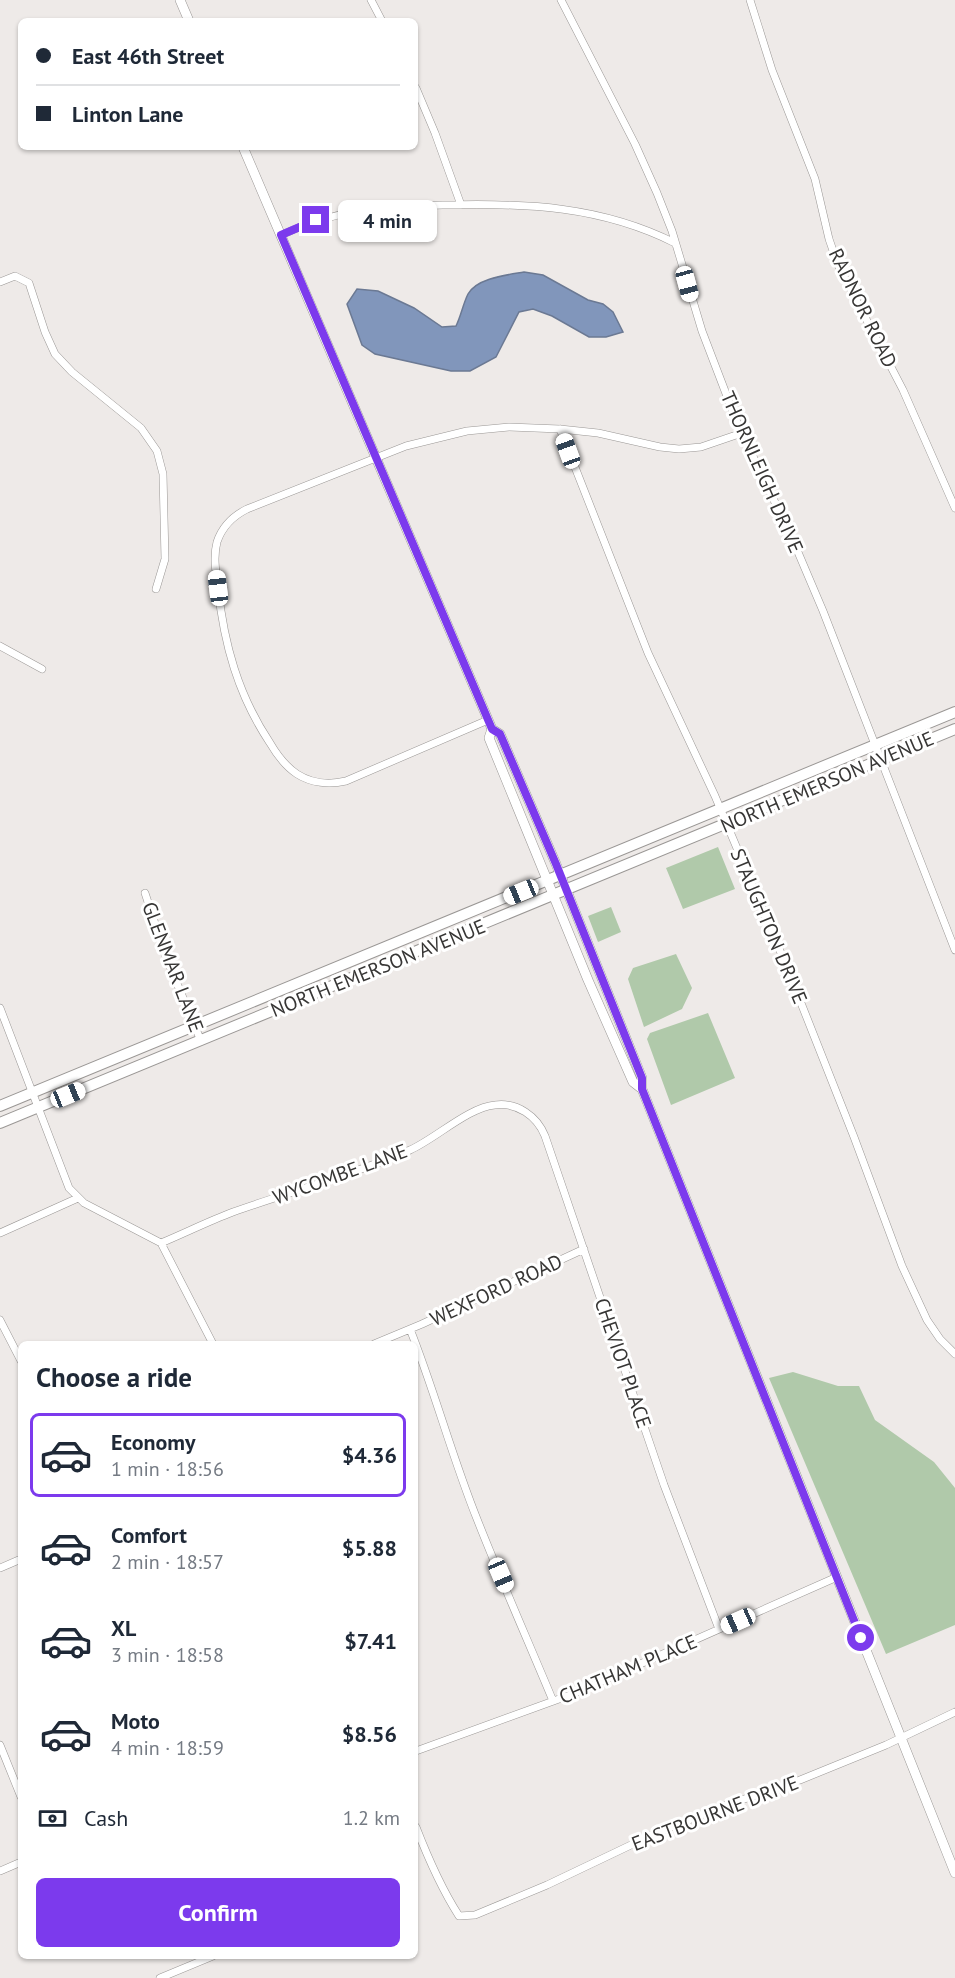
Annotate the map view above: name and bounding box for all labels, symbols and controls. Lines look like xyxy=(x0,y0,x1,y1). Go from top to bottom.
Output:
text: East 46th Street xyxy=(72,42,224,70)
text: Linton Lane xyxy=(72,100,184,128)
callout: 4 min xyxy=(337,199,436,241)
route end xyxy=(302,206,329,233)
text: 4 min xyxy=(363,208,412,234)
street label: RADNOR ROAD xyxy=(823,244,903,372)
car xyxy=(674,264,700,304)
street label: THORNLEIGH DRIVE xyxy=(715,387,809,557)
car xyxy=(553,431,583,471)
car xyxy=(207,569,229,607)
street label: NORTH EMERSON AVENUE xyxy=(716,725,938,839)
street label: STAUGHTON DRIVE xyxy=(725,844,813,1008)
car xyxy=(501,877,541,907)
street label: GLENMAR LANE xyxy=(136,898,210,1036)
street label: NORTH EMERSON AVENUE xyxy=(267,913,489,1023)
car xyxy=(48,1080,88,1110)
street label: WYCOMBE LANE xyxy=(269,1138,411,1210)
street label: WEXFORD ROAD xyxy=(426,1248,566,1332)
street label: CHEVIOT PLACE xyxy=(589,1294,657,1432)
text: Choose a ride xyxy=(36,1360,192,1394)
icon: car xyxy=(39,1428,93,1482)
text: Economy xyxy=(111,1428,195,1456)
text: $4.36 xyxy=(342,1441,397,1469)
text: 1 min · 18:56 xyxy=(111,1456,224,1482)
icon: car xyxy=(39,1521,93,1575)
text: Comfort xyxy=(111,1521,187,1549)
text: $5.88 xyxy=(342,1534,397,1562)
text: 2 min · 18:57 xyxy=(111,1549,224,1575)
car xyxy=(486,1555,516,1595)
car xyxy=(718,1605,758,1637)
icon: car xyxy=(39,1614,93,1668)
text: XL xyxy=(111,1614,136,1642)
route start xyxy=(847,1624,874,1651)
text: $7.41 xyxy=(344,1627,397,1655)
street label: CHATHAM PLACE xyxy=(555,1628,701,1710)
text: 3 min · 18:58 xyxy=(111,1642,224,1668)
icon: car xyxy=(39,1707,93,1761)
text: Moto xyxy=(111,1707,160,1735)
text: $8.56 xyxy=(342,1720,397,1748)
text: 4 min · 18:59 xyxy=(111,1735,224,1761)
street label: EASTBOURNE DRIVE xyxy=(628,1769,802,1857)
icon: cash xyxy=(36,1802,69,1835)
text: Cash xyxy=(84,1804,128,1832)
text: 1.2 km xyxy=(343,1805,400,1831)
button: Confirm xyxy=(36,1878,400,1947)

